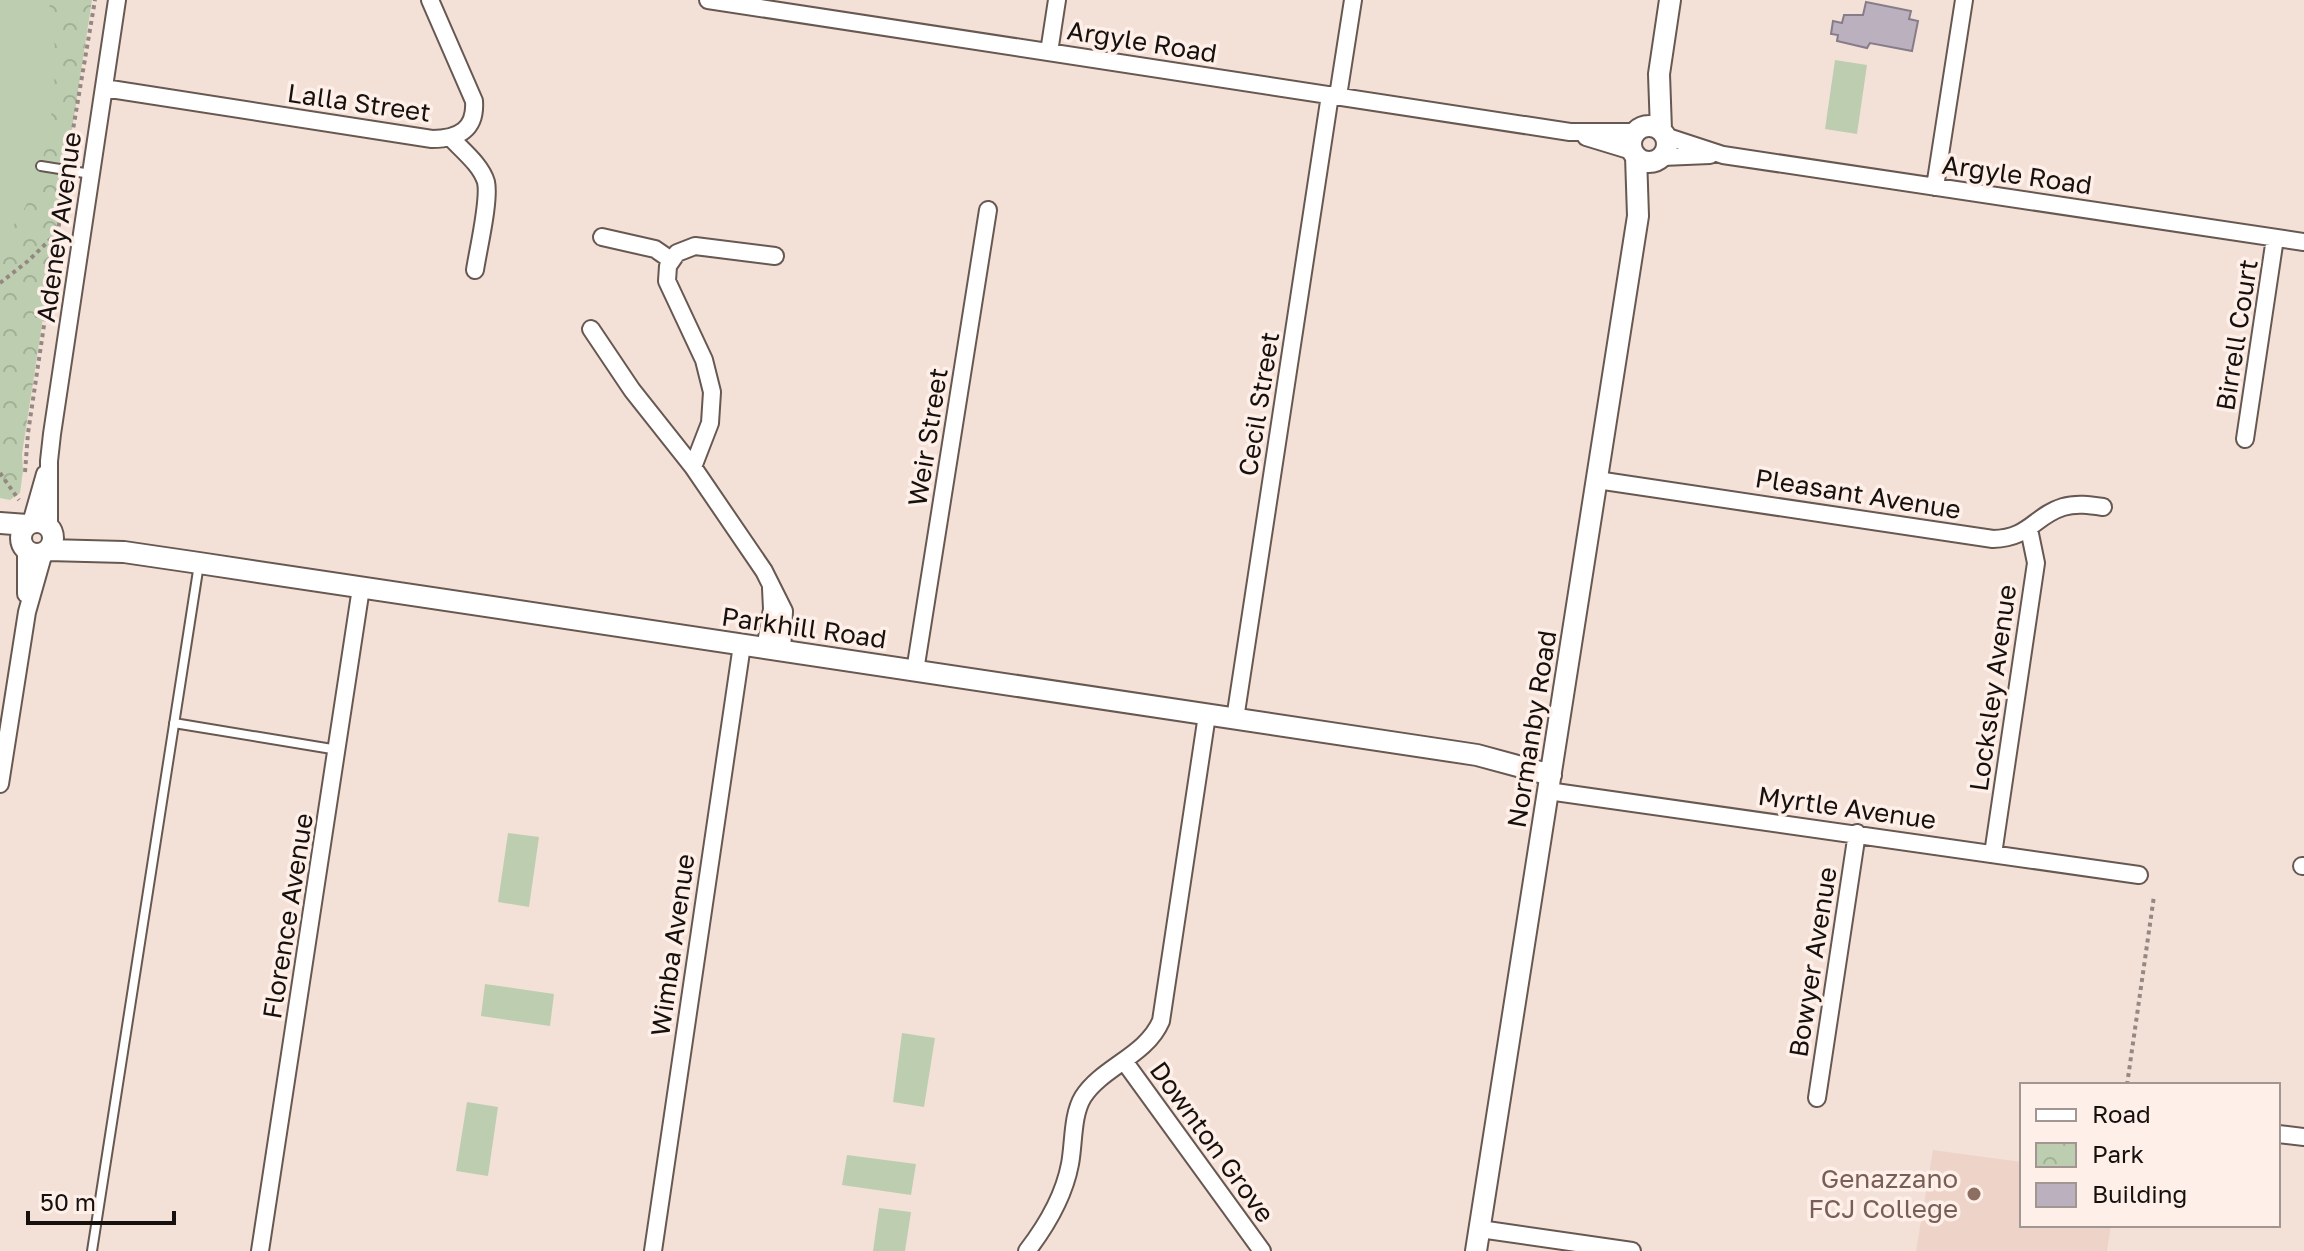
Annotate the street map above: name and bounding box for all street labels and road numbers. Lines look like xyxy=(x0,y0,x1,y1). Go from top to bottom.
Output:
street label: Argyle Road xyxy=(1065,14,1219,69)
street label: Lalla Street xyxy=(285,77,433,128)
street label: Adeney Avenue xyxy=(30,130,87,324)
street label: Argyle Road xyxy=(1940,149,2094,200)
street label: Birrell Court xyxy=(2209,257,2264,413)
street label: Cecil Street xyxy=(1232,330,1285,478)
street label: Weir Street xyxy=(901,366,954,508)
street label: Pleasant Avenue xyxy=(1753,462,1963,525)
street label: Locksley Avenue xyxy=(1963,583,2022,793)
street label: Parkhill Road xyxy=(720,601,888,654)
street label: Normanby Road xyxy=(1501,628,1562,830)
street label: Myrtle Avenue xyxy=(1756,780,1938,835)
street label: Florence Avenue xyxy=(256,811,319,1021)
street label: Wimba Avenue xyxy=(644,852,701,1038)
street label: Bowyer Avenue xyxy=(1782,865,1843,1059)
street label: Downton Grove xyxy=(1144,1055,1281,1228)

